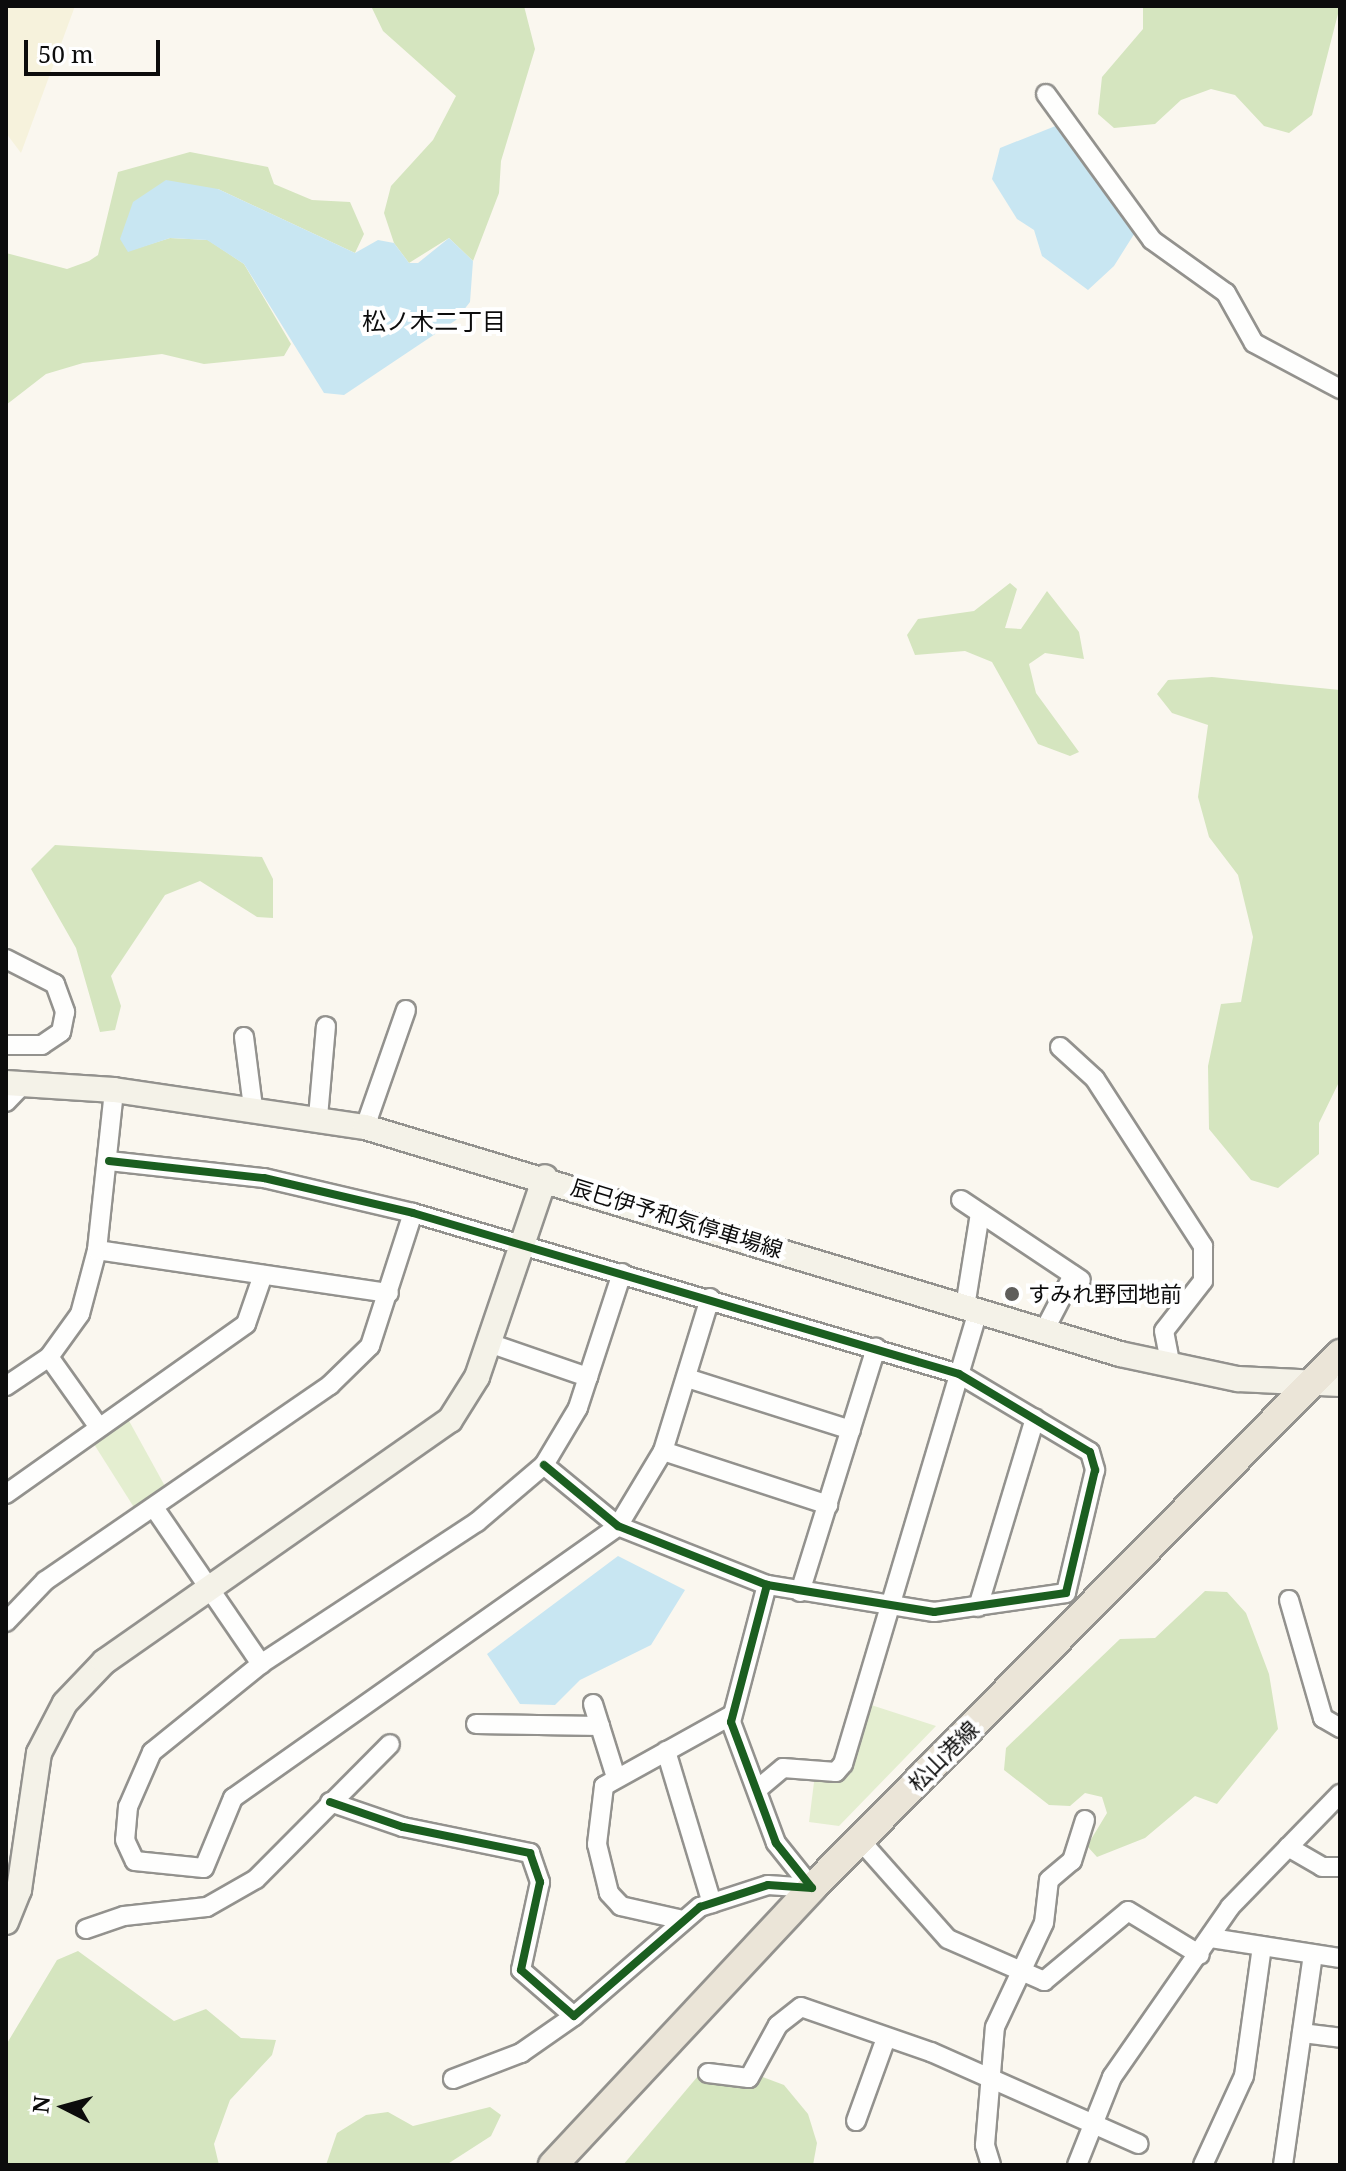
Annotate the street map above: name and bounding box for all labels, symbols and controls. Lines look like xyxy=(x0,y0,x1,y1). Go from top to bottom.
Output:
scale bar xyxy=(28,24,164,74)
text: 50 m xyxy=(38,37,94,70)
district label: 松ノ木二丁目 xyxy=(362,307,506,335)
street label: 辰巳伊予和気停車場線 xyxy=(568,1173,786,1263)
place label: すみれ野団地前 xyxy=(1028,1281,1182,1307)
marker: すみれ野団地前 xyxy=(1003,1285,1021,1303)
street label: 松山港線 xyxy=(903,1716,983,1796)
north arrow xyxy=(24,2067,104,2147)
text: N xyxy=(24,2094,56,2115)

